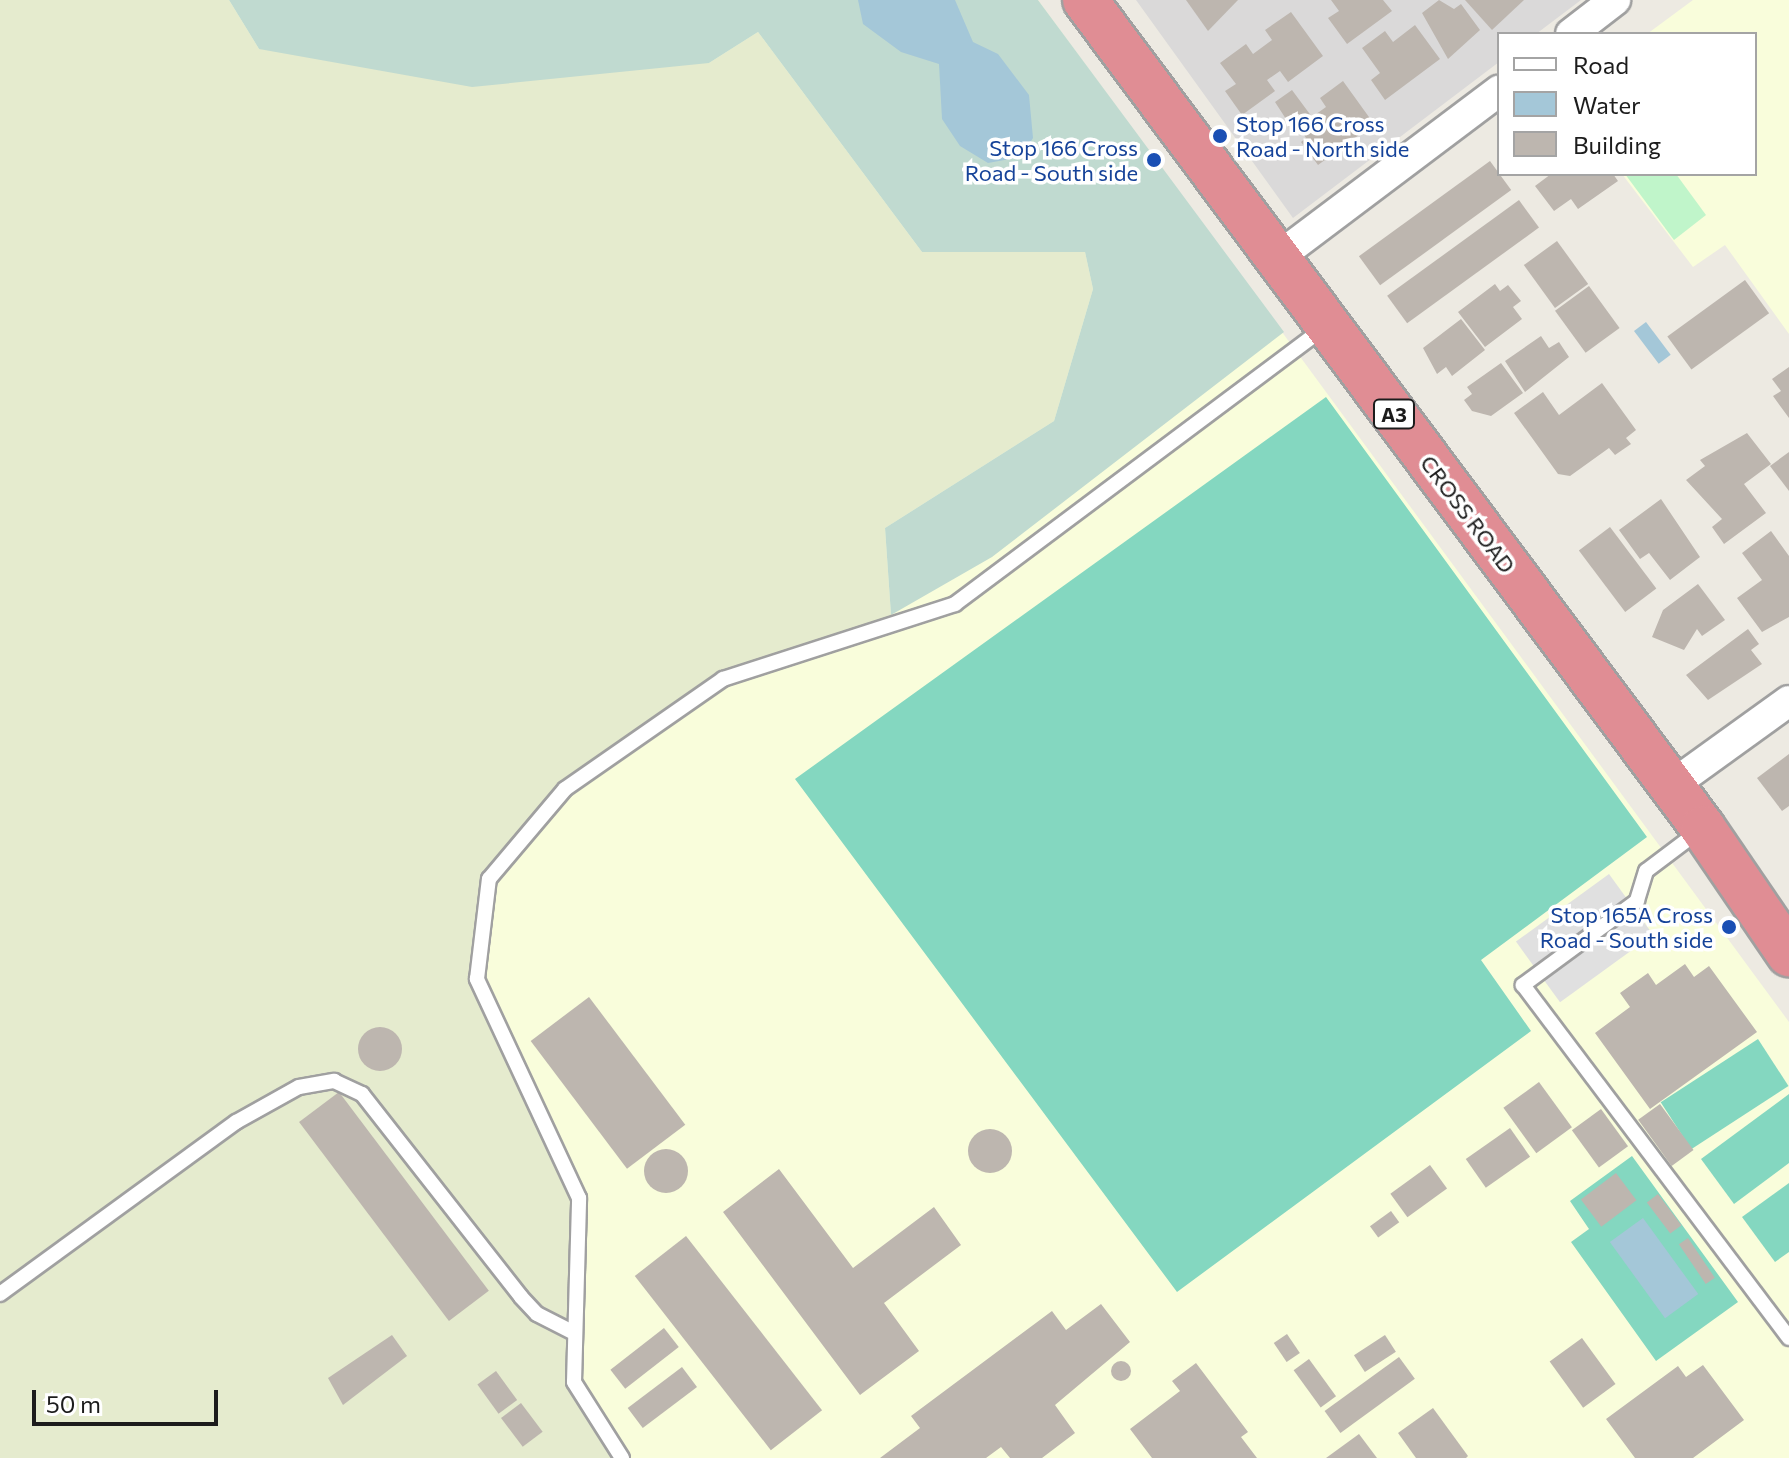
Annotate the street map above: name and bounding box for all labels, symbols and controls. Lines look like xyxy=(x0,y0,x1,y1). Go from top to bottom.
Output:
legend xyxy=(1497,32,1757,176)
text: Road xyxy=(1573,50,1629,79)
text: Water xyxy=(1573,90,1641,119)
place label: Stop 166 Cross Road - North side xyxy=(1236,110,1409,162)
marker: Stop 166 Cross Road - North side xyxy=(1211,127,1229,145)
text: Building xyxy=(1573,130,1661,159)
place label: Stop 166 Cross Road - South side xyxy=(965,134,1138,186)
marker: Stop 166 Cross Road - South side xyxy=(1145,151,1163,169)
road number: A3 xyxy=(1372,398,1416,430)
street label: CROSS ROAD xyxy=(1415,450,1521,578)
place label: Stop 165A Cross Road - South side xyxy=(1540,901,1713,952)
marker: Stop 165A Cross Road - South side xyxy=(1720,918,1738,936)
scale bar xyxy=(36,1374,222,1424)
text: 50 m xyxy=(46,1389,101,1418)

